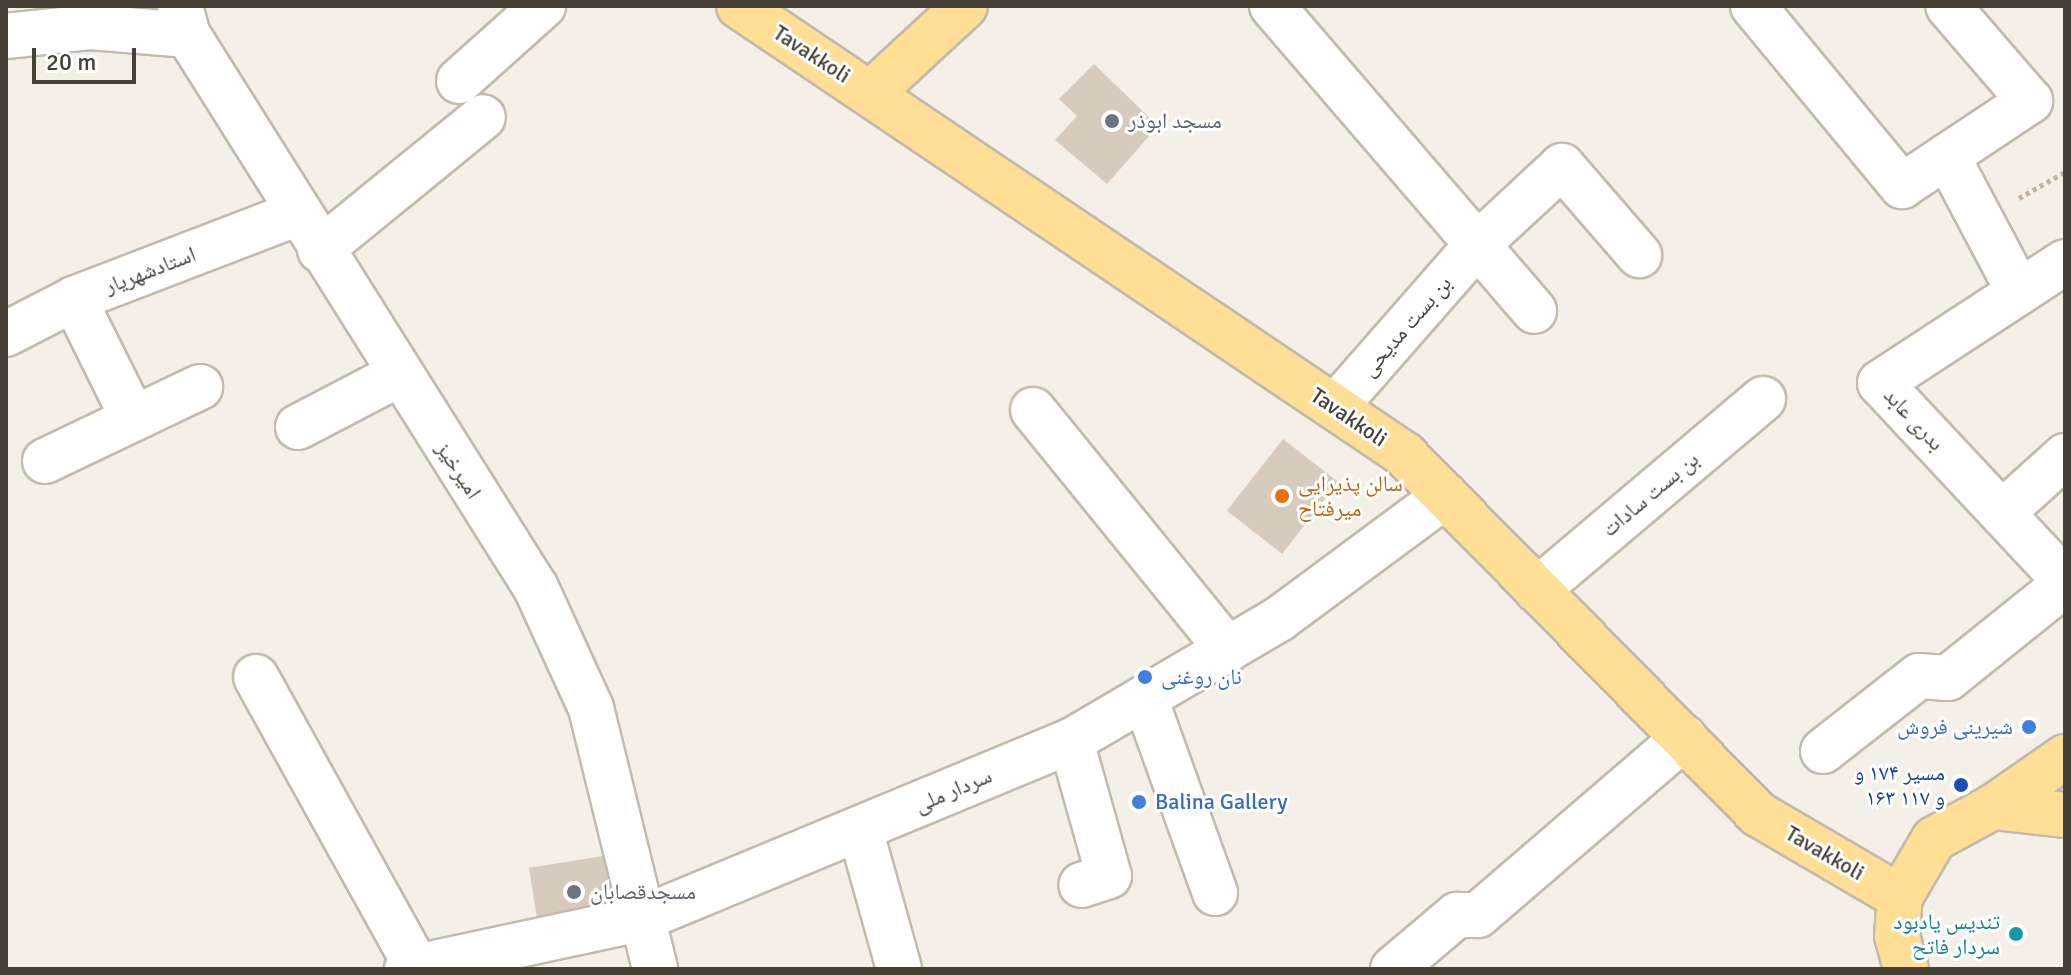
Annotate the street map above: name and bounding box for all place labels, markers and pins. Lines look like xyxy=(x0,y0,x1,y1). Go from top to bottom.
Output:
place label: مسجد ابوذر xyxy=(1128,108,1222,134)
marker: مسجد ابوذر xyxy=(1103,112,1121,130)
place label: سالن پذیرایی میرفتاح xyxy=(1298,470,1403,522)
marker: سالن پذیرایی میرفتاح xyxy=(1273,487,1291,505)
place label: نان روغنی xyxy=(1161,664,1242,690)
marker: نان روغنی xyxy=(1136,668,1154,686)
place label: شیرینی فروش xyxy=(1897,714,2013,740)
marker: شیرینی فروش xyxy=(2020,718,2038,736)
place label: مسیر ۱۷۴ و ۱۶۳ و ۱۱۷ xyxy=(1854,759,1945,810)
marker: مسیر ۱۷۴ و ۱۶۳ و ۱۱۷ xyxy=(1952,776,1970,794)
place label: Balina Gallery xyxy=(1155,789,1287,815)
marker: Balina Gallery xyxy=(1130,793,1148,811)
place label: مسجدقصابان xyxy=(590,879,696,905)
marker: مسجدقصابان xyxy=(565,883,583,901)
place label: تندیس یادبود سردار فاتح xyxy=(1893,908,2000,960)
marker: تندیس یادبود سردار فاتح xyxy=(2007,925,2025,943)

